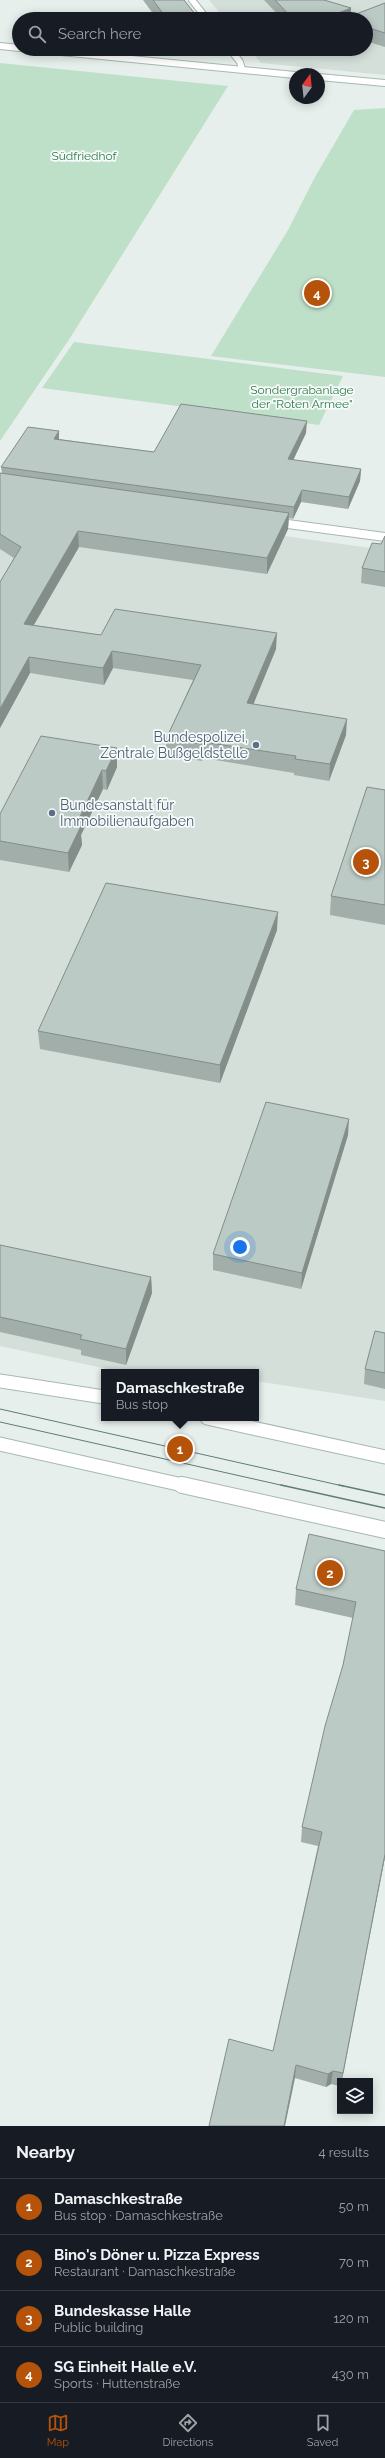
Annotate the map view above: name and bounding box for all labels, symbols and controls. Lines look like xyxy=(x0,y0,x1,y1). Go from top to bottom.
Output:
search box xyxy=(12,12,373,56)
icon: search xyxy=(26,23,48,45)
text: Search here xyxy=(58,25,141,43)
north arrow xyxy=(289,68,325,104)
park label: Südfriedhof xyxy=(51,149,118,163)
pin: 4 xyxy=(304,278,330,308)
park label: Sondergrabanlage der "Roten Armee" xyxy=(250,383,354,411)
place label: Bundespolizei, Zentrale Bußgeldstelle xyxy=(100,729,248,761)
marker: Bundespolizei, Zentrale Bußgeldstelle xyxy=(251,740,261,750)
place label: Bundesanstalt für Immobilienaufgaben xyxy=(60,797,194,829)
marker: Bundesanstalt für Immobilienaufgaben xyxy=(47,808,57,818)
pin: 3 xyxy=(353,847,379,877)
your location xyxy=(230,1237,250,1257)
popup xyxy=(101,1369,259,1421)
text: Damaschkestraße xyxy=(116,1379,244,1397)
text: Bus stop xyxy=(116,1397,168,1412)
pin: 1 xyxy=(167,1434,193,1464)
pin: 2 xyxy=(317,1558,343,1588)
map controls xyxy=(337,2078,373,2114)
button: layers xyxy=(337,2078,373,2114)
text: Nearby xyxy=(16,2142,75,2162)
text: 4 results xyxy=(318,2145,369,2160)
text: Damaschkestraße xyxy=(54,2190,183,2208)
text: 1 xyxy=(26,2199,32,2214)
text: 50 m xyxy=(339,2199,369,2214)
text: Bus stop · Damaschkestraße xyxy=(54,2208,223,2223)
text: Bino's Döner u. Pizza Express xyxy=(54,2246,260,2264)
text: 2 xyxy=(25,2255,33,2270)
text: 70 m xyxy=(339,2255,369,2270)
text: Restaurant · Damaschkestraße xyxy=(54,2264,236,2279)
text: Bundeskasse Halle xyxy=(54,2302,191,2320)
text: 3 xyxy=(25,2311,33,2326)
text: 120 m xyxy=(333,2311,369,2326)
text: Public building xyxy=(54,2320,143,2335)
text: SG Einheit Halle e.V. xyxy=(54,2358,197,2376)
text: 4 xyxy=(25,2367,33,2382)
text: 430 m xyxy=(332,2367,369,2382)
text: Sports · Huttenstraße xyxy=(54,2376,180,2391)
tab: Map xyxy=(47,2412,69,2449)
tab: Directions xyxy=(163,2412,213,2449)
tab: Saved xyxy=(307,2412,338,2449)

